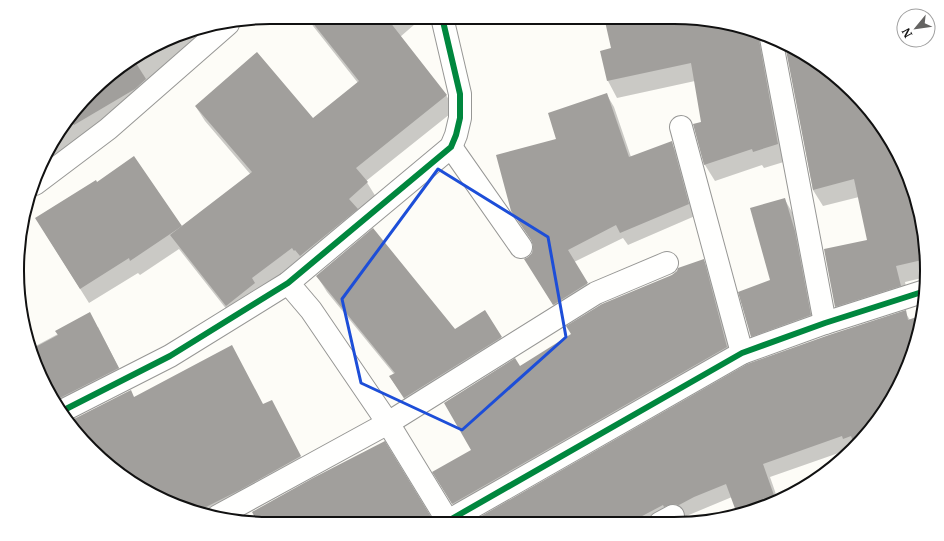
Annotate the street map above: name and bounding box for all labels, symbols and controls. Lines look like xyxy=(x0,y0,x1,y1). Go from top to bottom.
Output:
north arrow xyxy=(896,8,936,48)
text: N xyxy=(899,25,915,40)

